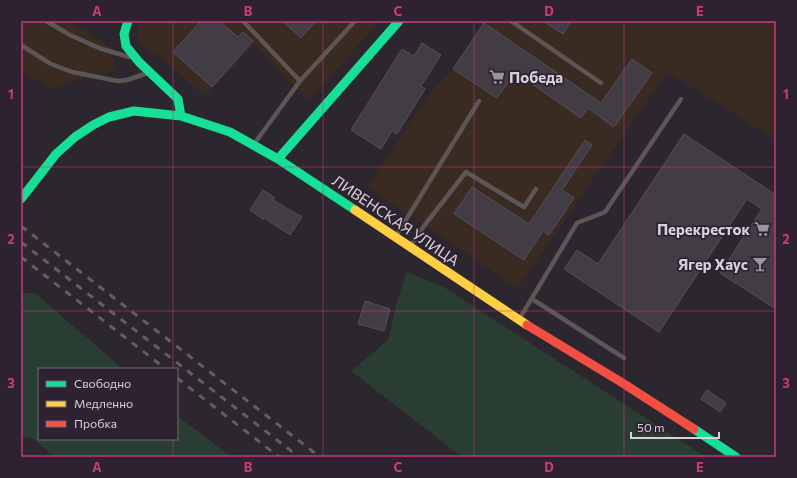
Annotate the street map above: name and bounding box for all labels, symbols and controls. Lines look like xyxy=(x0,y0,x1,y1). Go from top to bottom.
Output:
text: A xyxy=(92,3,102,19)
text: B xyxy=(244,3,253,19)
text: C xyxy=(394,3,403,19)
text: D xyxy=(544,3,554,19)
text: E xyxy=(696,3,704,19)
supermarket icon: Победа xyxy=(488,68,506,86)
place label: Победа xyxy=(509,68,563,86)
text: 1 xyxy=(8,86,14,102)
text: 1 xyxy=(783,86,789,102)
street label: ЛИВЕНСКАЯ УЛИЦА xyxy=(329,171,463,269)
place label: Перекресток xyxy=(657,220,750,238)
supermarket icon: Перекресток xyxy=(753,220,771,238)
text: 2 xyxy=(7,231,15,247)
text: 2 xyxy=(782,231,790,247)
place label: Ягер Хаус xyxy=(678,255,748,273)
bar icon: Ягер Хаус xyxy=(751,255,769,273)
legend xyxy=(38,368,178,440)
text: 3 xyxy=(7,375,15,391)
text: 3 xyxy=(782,375,790,391)
text: Свободно xyxy=(74,376,131,390)
text: Медленно xyxy=(74,396,133,410)
scale bar xyxy=(631,414,719,440)
text: Пробка xyxy=(74,416,117,430)
text: 50 m xyxy=(637,420,665,434)
text: A xyxy=(92,459,102,475)
text: B xyxy=(244,459,253,475)
text: C xyxy=(394,459,403,475)
text: D xyxy=(544,459,554,475)
text: E xyxy=(696,459,704,475)

